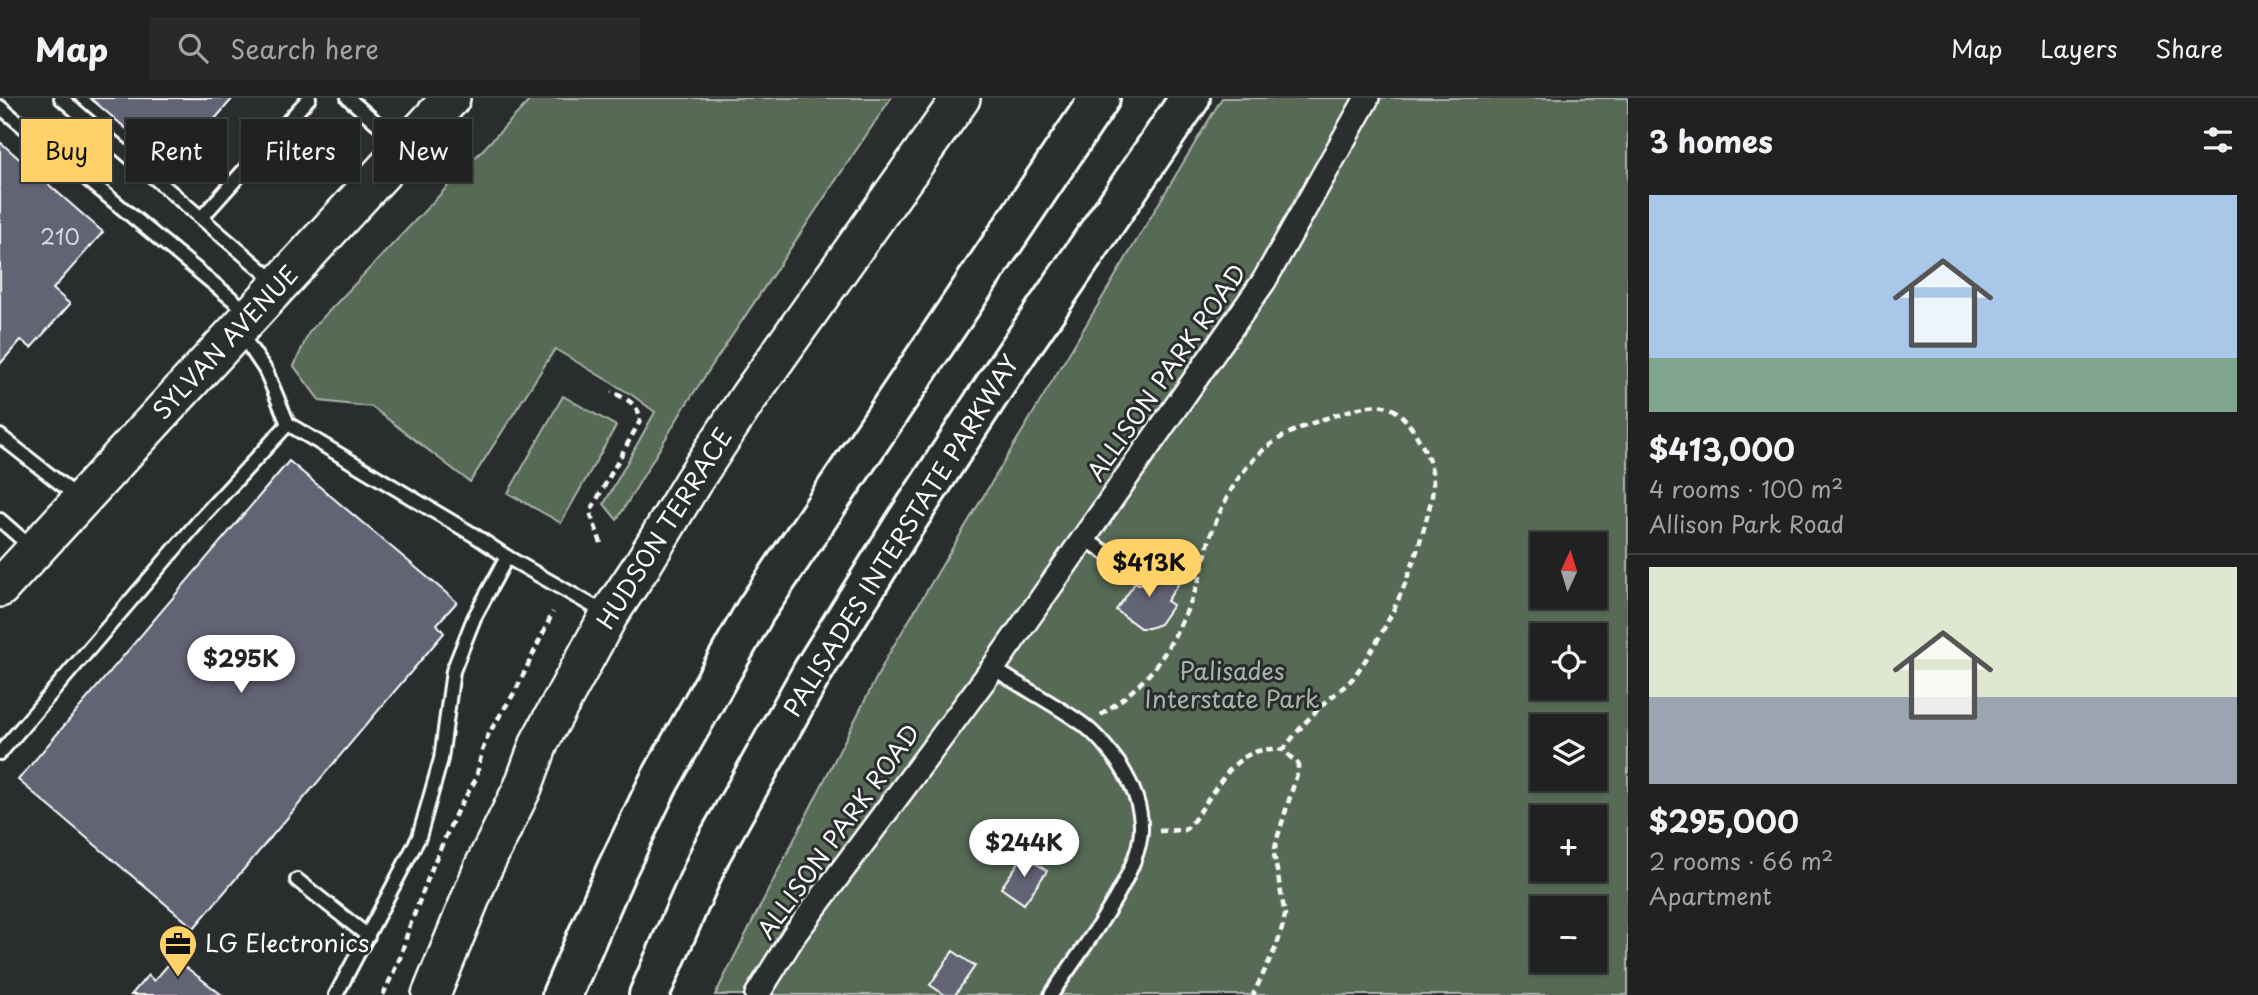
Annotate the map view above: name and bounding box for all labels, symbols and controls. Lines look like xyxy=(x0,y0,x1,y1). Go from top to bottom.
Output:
search box xyxy=(150,17,640,80)
text: Map xyxy=(35,23,108,73)
icon: search xyxy=(174,29,212,67)
text: Search here xyxy=(230,29,379,68)
text: Map xyxy=(1951,30,2002,66)
text: Layers xyxy=(2040,30,2117,66)
text: Share xyxy=(2155,30,2223,66)
text: 3 homes xyxy=(1649,118,1773,163)
chip: Buy xyxy=(21,119,112,182)
chip: Rent xyxy=(126,119,227,182)
chip: Filters xyxy=(241,119,360,182)
chip: New xyxy=(374,119,472,182)
icon: filters xyxy=(2199,121,2237,159)
house number: 210 xyxy=(40,220,80,252)
icon: home xyxy=(1880,240,2006,366)
street label: ALLISON PARK ROAD xyxy=(1077,256,1254,488)
street label: SYLVAN AVENUE xyxy=(143,257,306,427)
street label: PALISADES INTERSTATE PARKWAY xyxy=(774,347,1027,723)
street label: HUDSON TERRACE xyxy=(587,420,740,636)
text: $413,000 xyxy=(1649,426,1795,471)
text: 4 rooms · 100 m² xyxy=(1649,471,1843,506)
text: Allison Park Road xyxy=(1649,506,1844,541)
north arrow xyxy=(1530,532,1606,609)
map controls xyxy=(1530,532,1607,973)
pin: $413K xyxy=(1100,540,1198,599)
text: $413K xyxy=(1112,544,1186,579)
icon: home xyxy=(1880,612,2006,738)
button: locate xyxy=(1530,623,1607,700)
pin: $295K xyxy=(192,636,290,695)
text: $295K xyxy=(203,640,279,675)
park label: Palisades Interstate Park xyxy=(1144,652,1320,716)
button: layers xyxy=(1530,714,1607,791)
street label: ALLISON PARK ROAD xyxy=(747,716,928,946)
text: $295,000 xyxy=(1649,798,1799,843)
button: + xyxy=(1530,805,1607,882)
pin: $244K xyxy=(975,820,1073,879)
text: $244K xyxy=(985,824,1063,859)
text: 2 rooms · 66 m² xyxy=(1649,843,1833,878)
text: Apartment xyxy=(1649,878,1772,913)
button: − xyxy=(1530,896,1607,973)
office icon: LG Electronics xyxy=(157,923,199,978)
place label: LG Electronics xyxy=(205,924,369,960)

